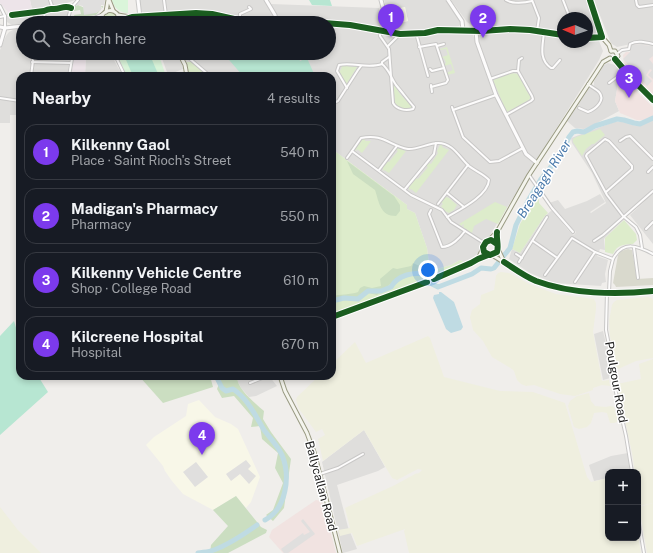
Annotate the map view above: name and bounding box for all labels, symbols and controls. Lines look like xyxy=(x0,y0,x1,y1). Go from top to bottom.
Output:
pin: 1 xyxy=(378,4,404,37)
pin: 2 xyxy=(470,5,496,38)
north arrow xyxy=(557,12,593,48)
search box xyxy=(16,16,336,60)
icon: search xyxy=(30,27,52,49)
text: Search here xyxy=(62,30,146,47)
pin: 3 xyxy=(616,65,642,98)
text: Nearby xyxy=(32,88,91,108)
text: 4 results xyxy=(267,91,320,106)
text: Kilkenny Gaol xyxy=(71,136,170,153)
water label: Breagagh River xyxy=(514,137,574,221)
text: 1 xyxy=(43,145,49,160)
text: 540 m xyxy=(280,145,319,160)
text: Place · Saint Rioch's Street xyxy=(71,153,231,168)
text: Madigan's Pharmacy xyxy=(71,200,218,217)
text: 2 xyxy=(42,209,50,224)
text: 550 m xyxy=(280,209,319,224)
text: Pharmacy xyxy=(71,217,131,232)
your location xyxy=(418,260,438,280)
text: Kilkenny Vehicle Centre xyxy=(71,264,242,281)
text: 3 xyxy=(42,273,50,288)
text: 610 m xyxy=(283,273,319,288)
text: Shop · College Road xyxy=(71,281,192,296)
text: Kilcreene Hospital xyxy=(71,328,203,345)
text: 4 xyxy=(42,337,50,352)
text: 670 m xyxy=(281,337,319,352)
street label: Poulgour Road xyxy=(602,340,630,424)
text: Hospital xyxy=(71,345,122,360)
pin: 4 xyxy=(189,422,215,455)
street label: Ballycallan Road xyxy=(302,439,340,533)
map controls xyxy=(605,469,641,541)
button: + xyxy=(605,469,641,505)
button: − xyxy=(605,505,641,541)

